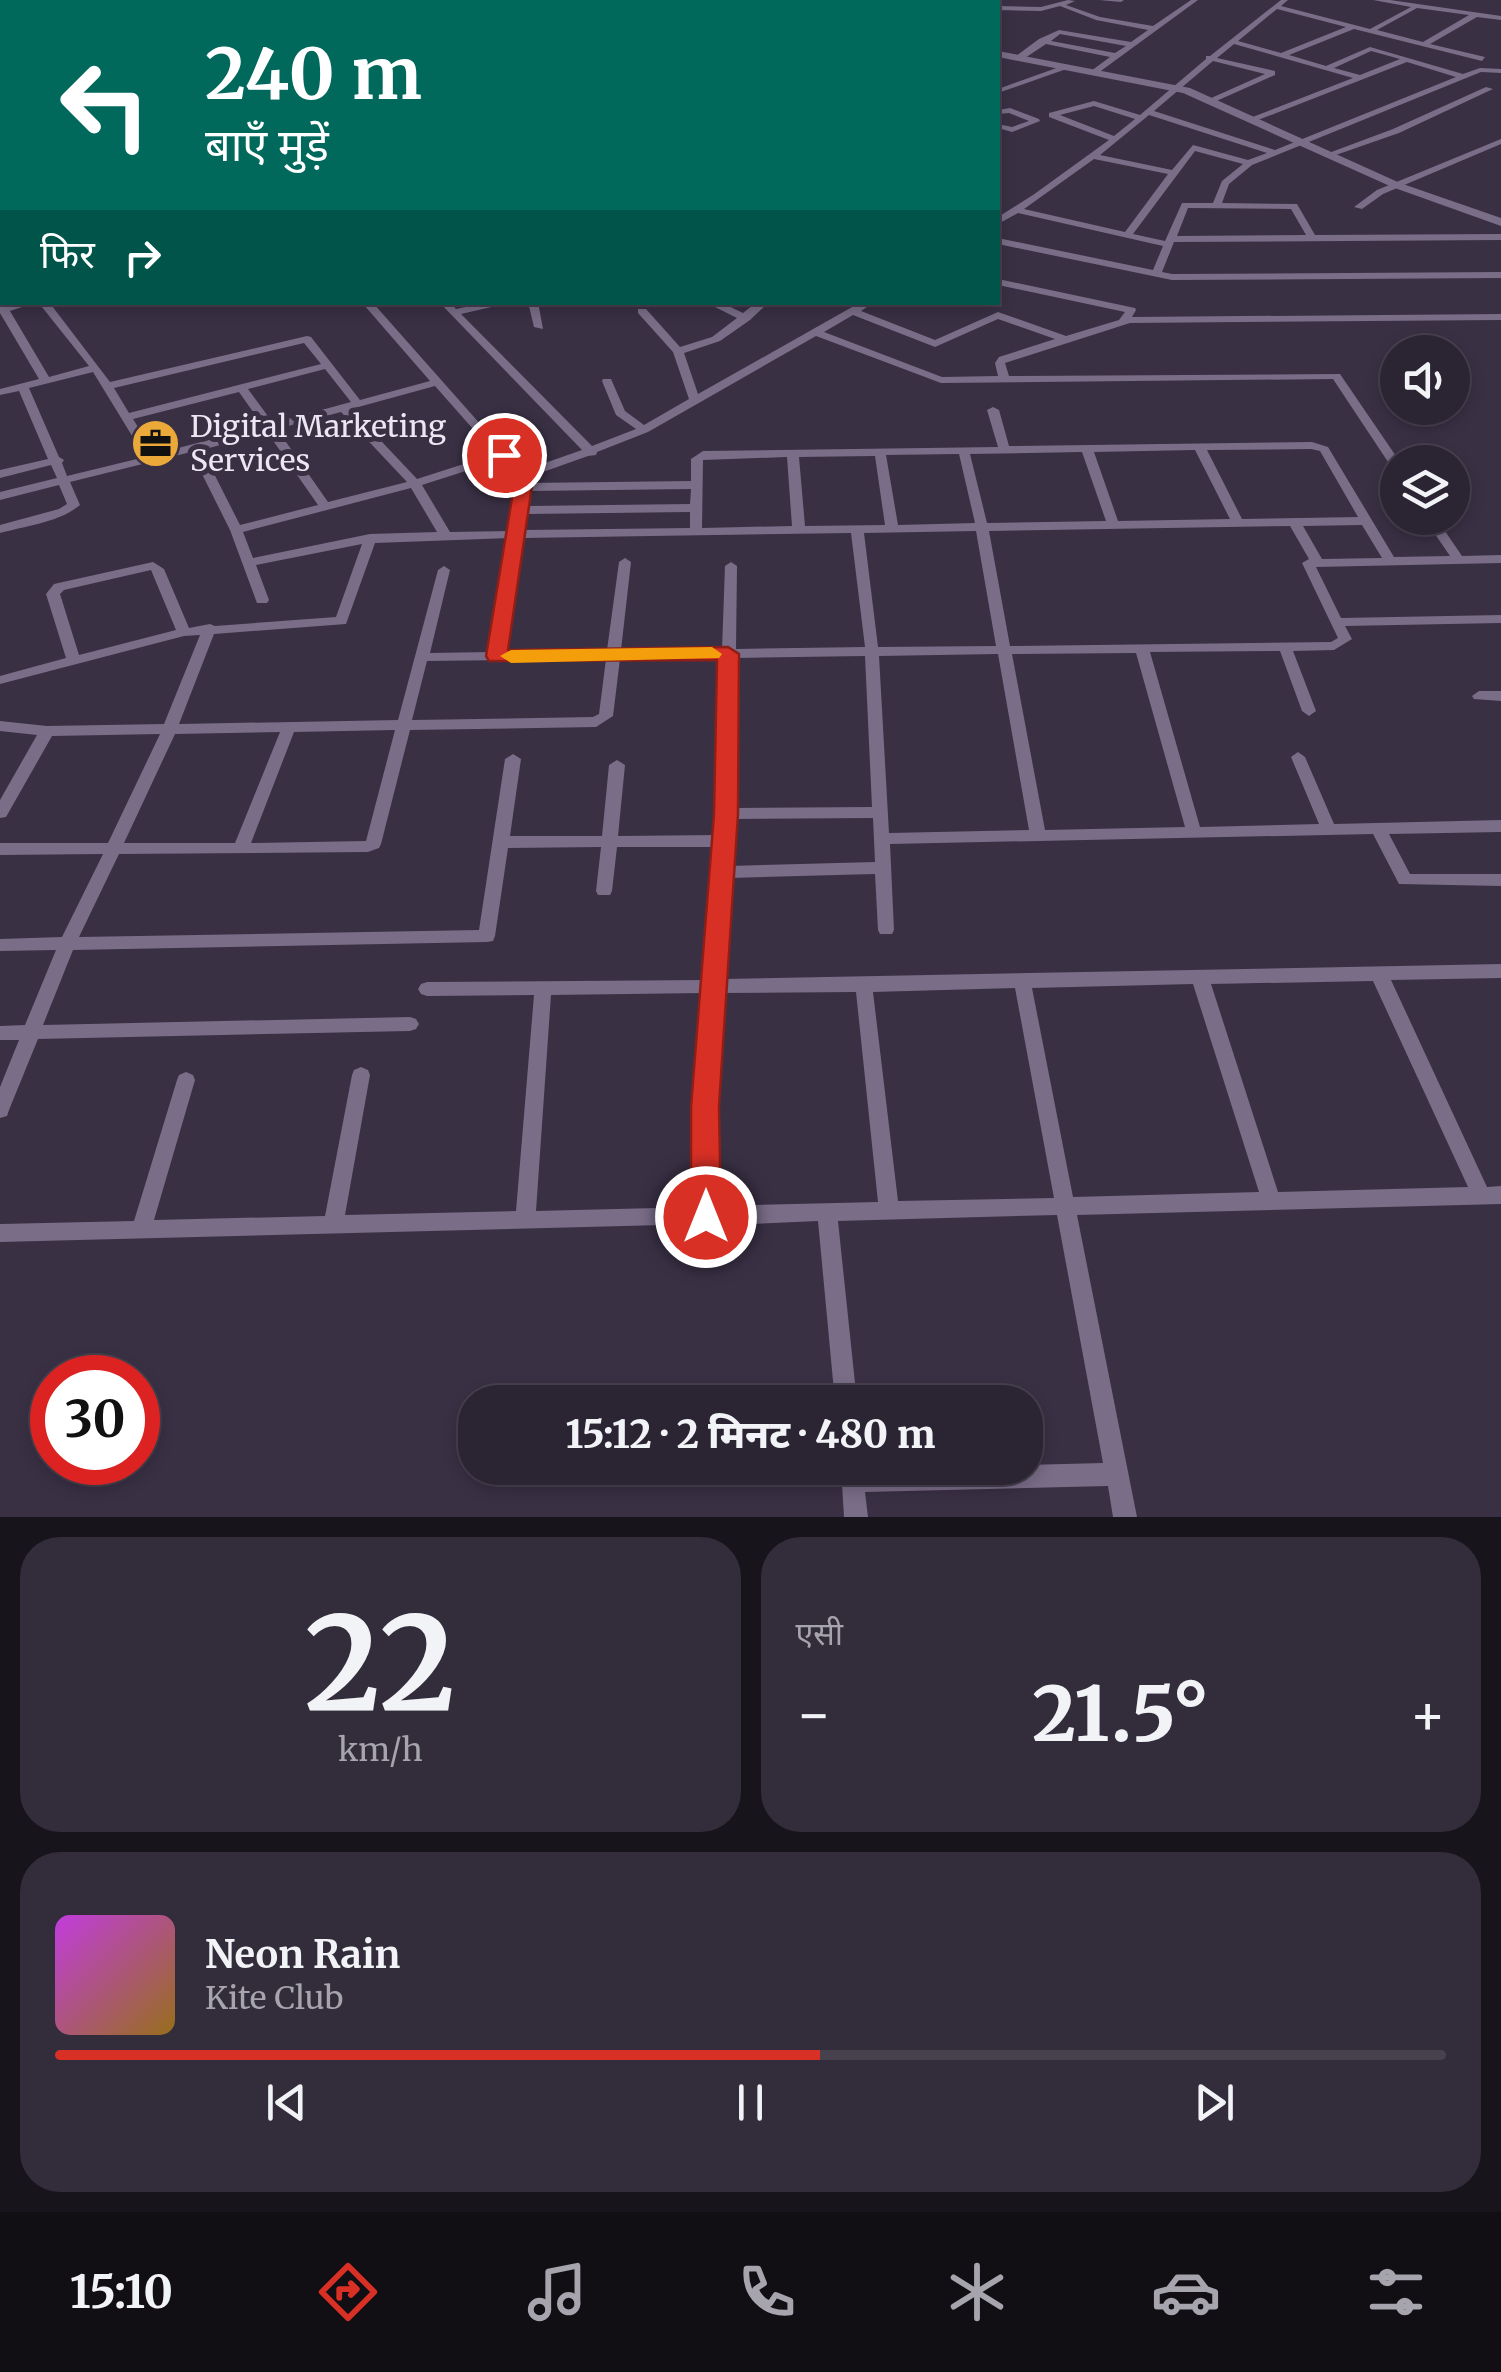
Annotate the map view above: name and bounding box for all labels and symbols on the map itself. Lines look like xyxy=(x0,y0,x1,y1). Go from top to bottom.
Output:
place label: Digital Marketing Services xyxy=(190,407,446,479)
pin xyxy=(462,413,547,498)
office icon: Digital Marketing Services xyxy=(129,417,181,469)
position arrow xyxy=(654,1165,758,1269)
speed limit sign: 30 xyxy=(30,1355,160,1485)

